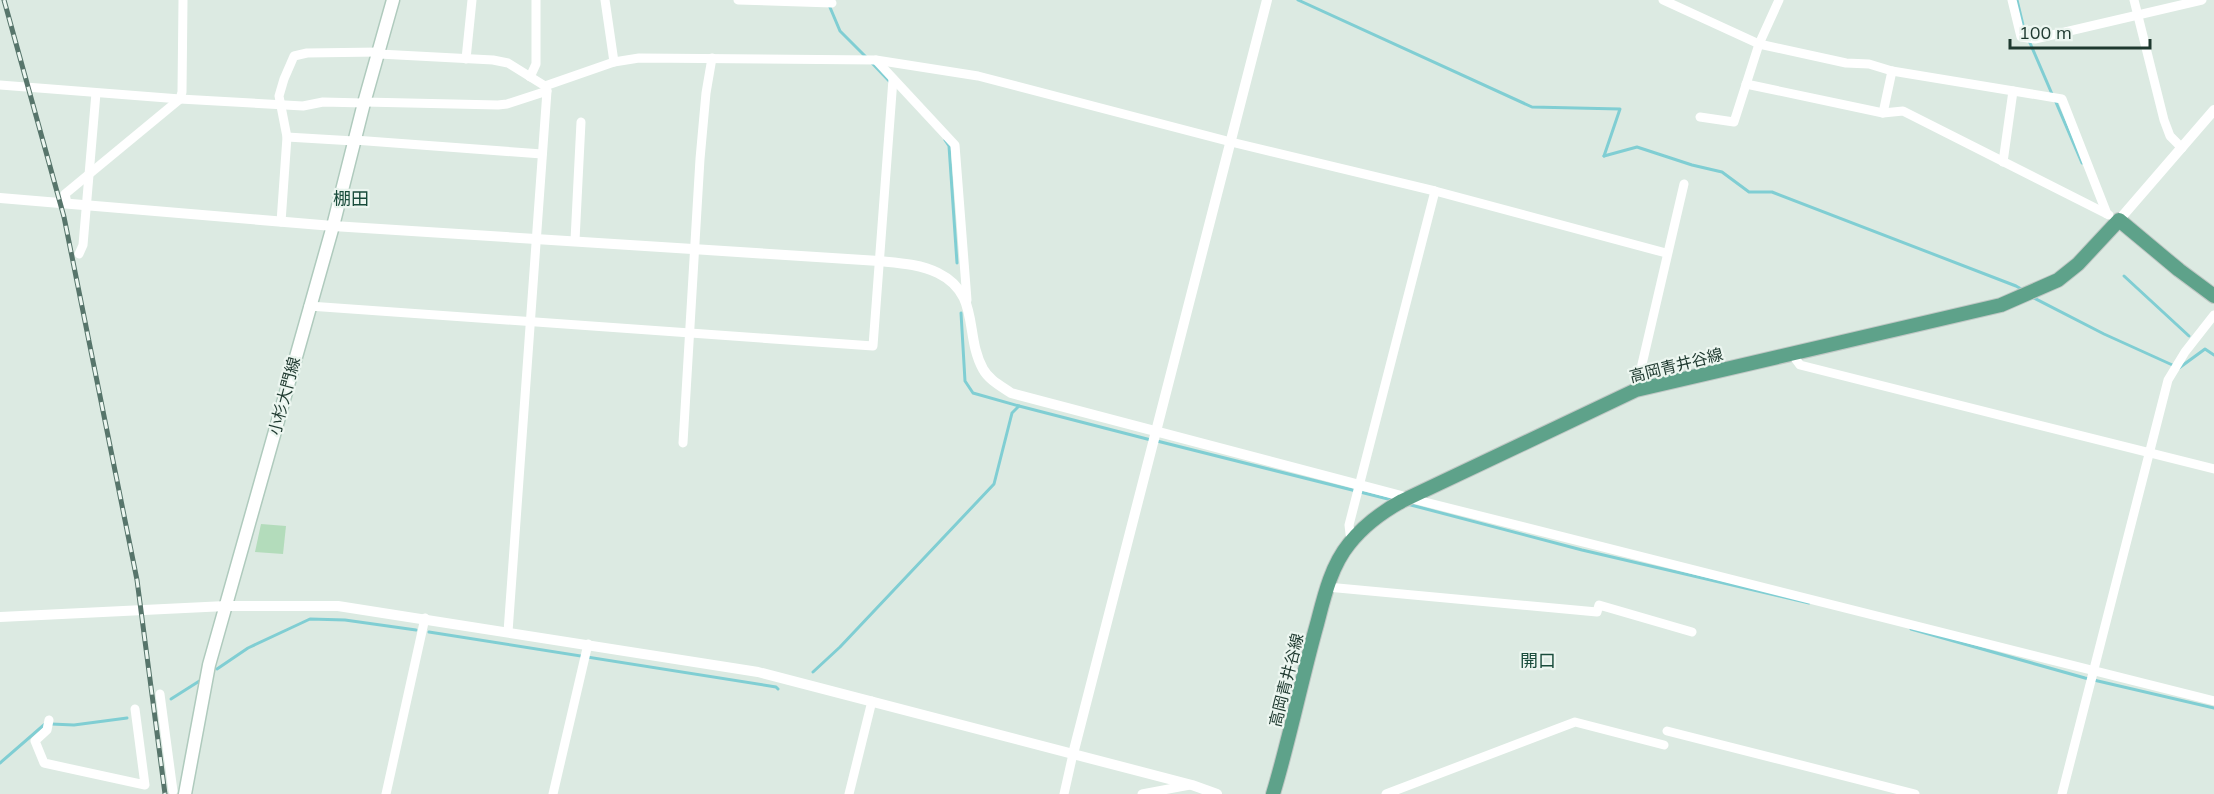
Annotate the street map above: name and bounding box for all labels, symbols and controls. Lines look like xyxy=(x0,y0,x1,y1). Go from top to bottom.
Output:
scale bar xyxy=(2010,12,2150,50)
text: 100 m xyxy=(2019,21,2072,44)
district label: 棚田 xyxy=(333,187,369,210)
street label: 高岡青井谷線 xyxy=(1627,344,1725,386)
street label: 小杉大門線 xyxy=(264,355,304,437)
street label: 高岡青井谷線 xyxy=(1265,631,1307,729)
district label: 開口 xyxy=(1520,649,1556,672)

